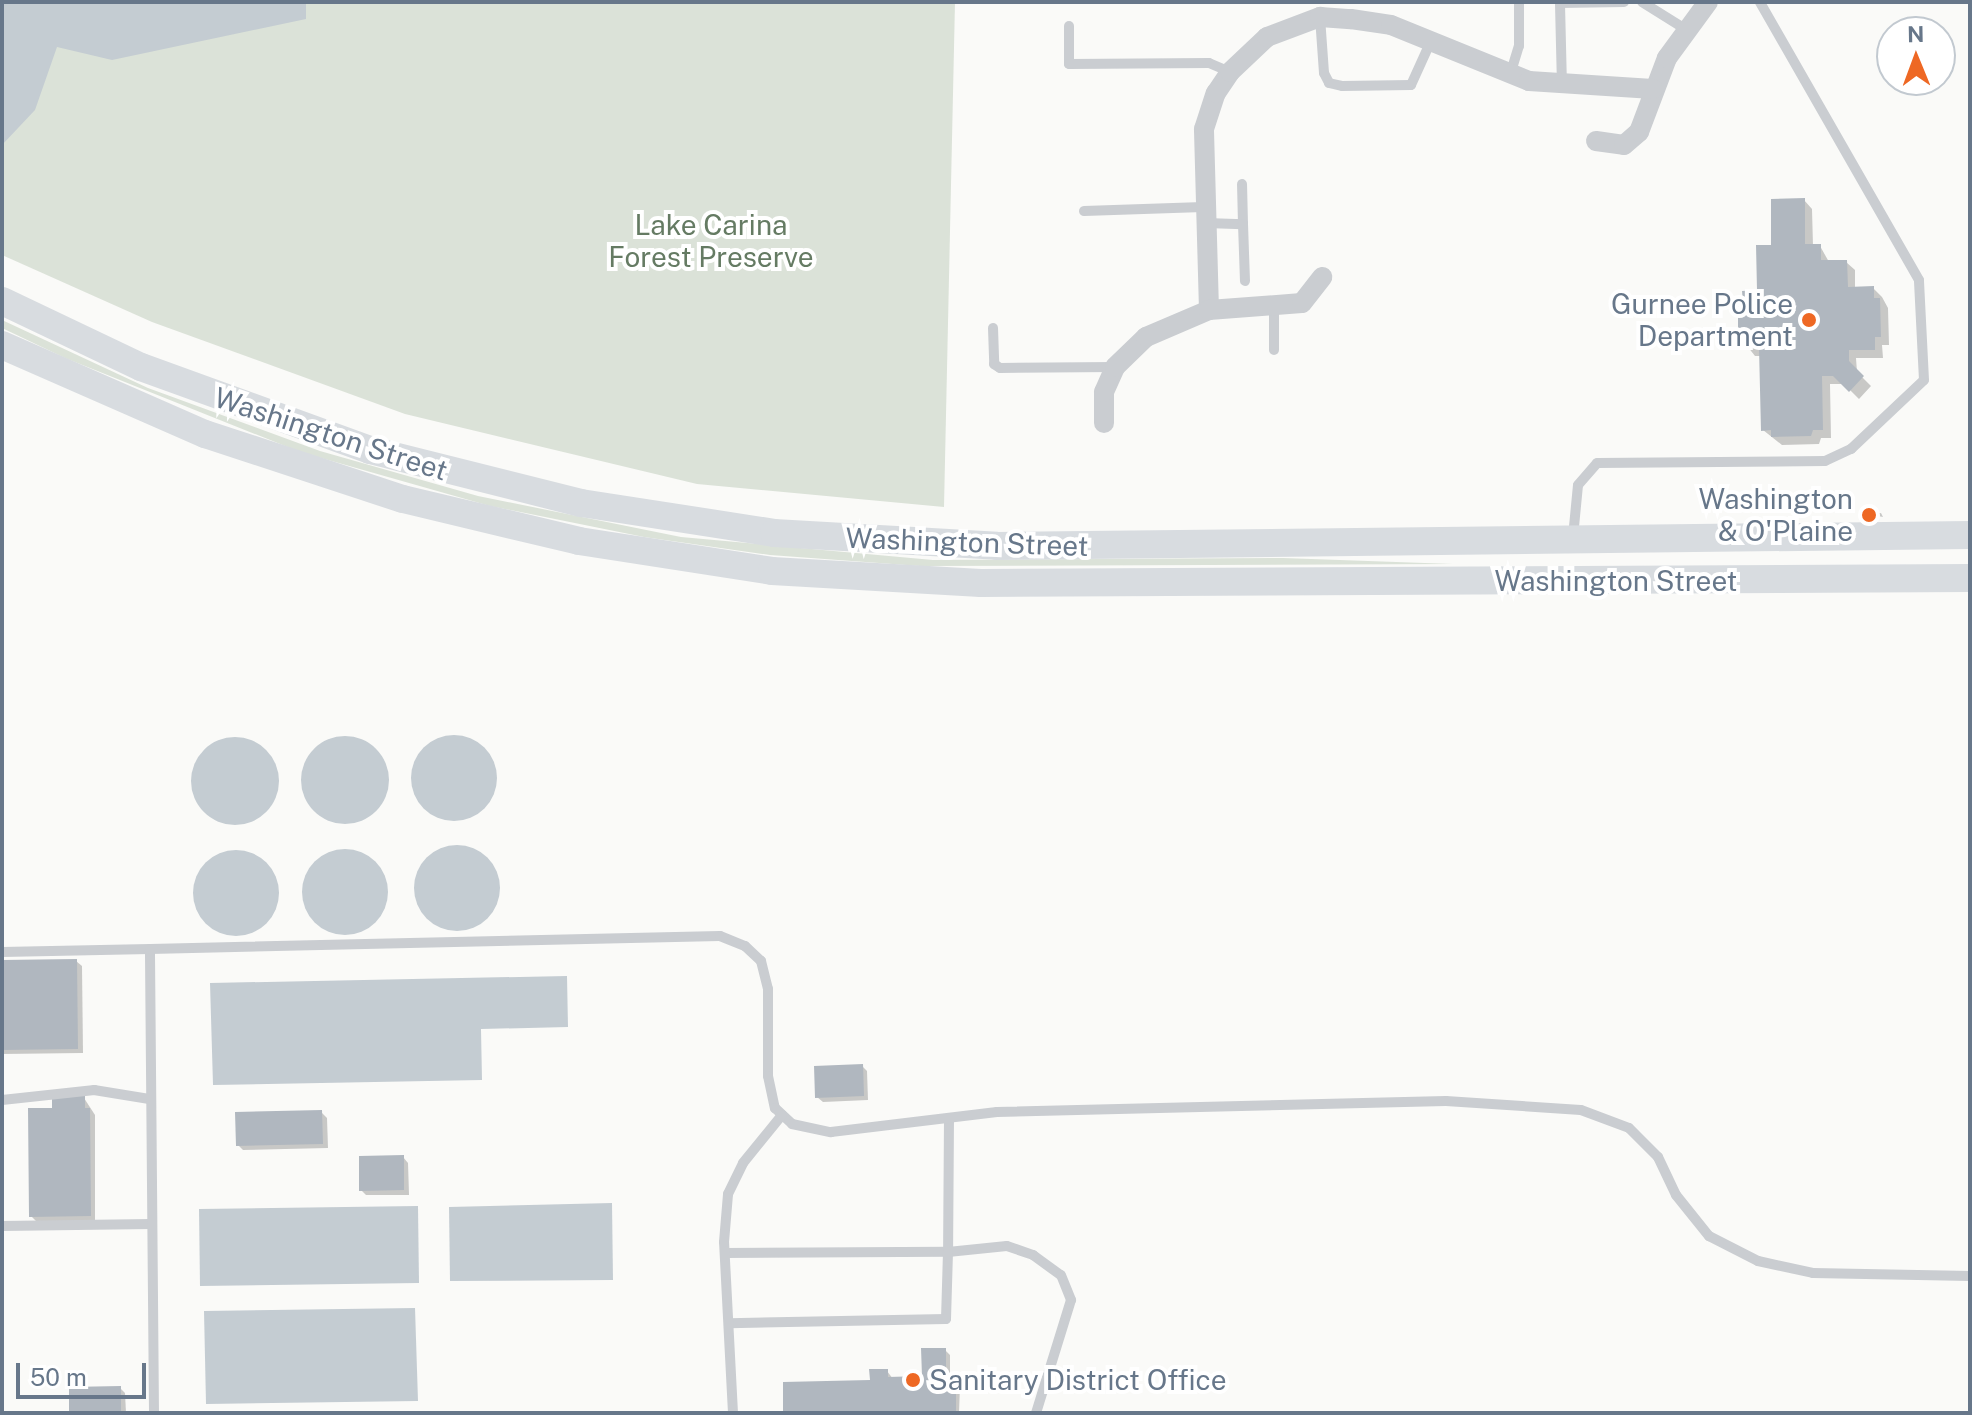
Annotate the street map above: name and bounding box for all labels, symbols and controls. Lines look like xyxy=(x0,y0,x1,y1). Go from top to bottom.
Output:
north arrow xyxy=(1876,16,1956,96)
text: N xyxy=(1907,21,1924,47)
park label: Lake Carina Forest Preserve xyxy=(608,208,814,274)
place label: Gurnee Police Department xyxy=(1611,287,1793,353)
marker: Gurnee Police Department xyxy=(1800,311,1818,329)
street label: Washington Street xyxy=(210,380,452,488)
place label: Washington & O'Plaine xyxy=(1699,482,1853,548)
marker: Washington & O'Plaine xyxy=(1860,506,1878,524)
street label: Washington Street xyxy=(845,521,1089,563)
street label: Washington Street xyxy=(1494,564,1738,598)
scale bar xyxy=(20,1347,150,1397)
text: 50 m xyxy=(30,1363,87,1391)
place label: Sanitary District Office xyxy=(929,1363,1227,1397)
marker: Sanitary District Office xyxy=(904,1371,922,1389)

